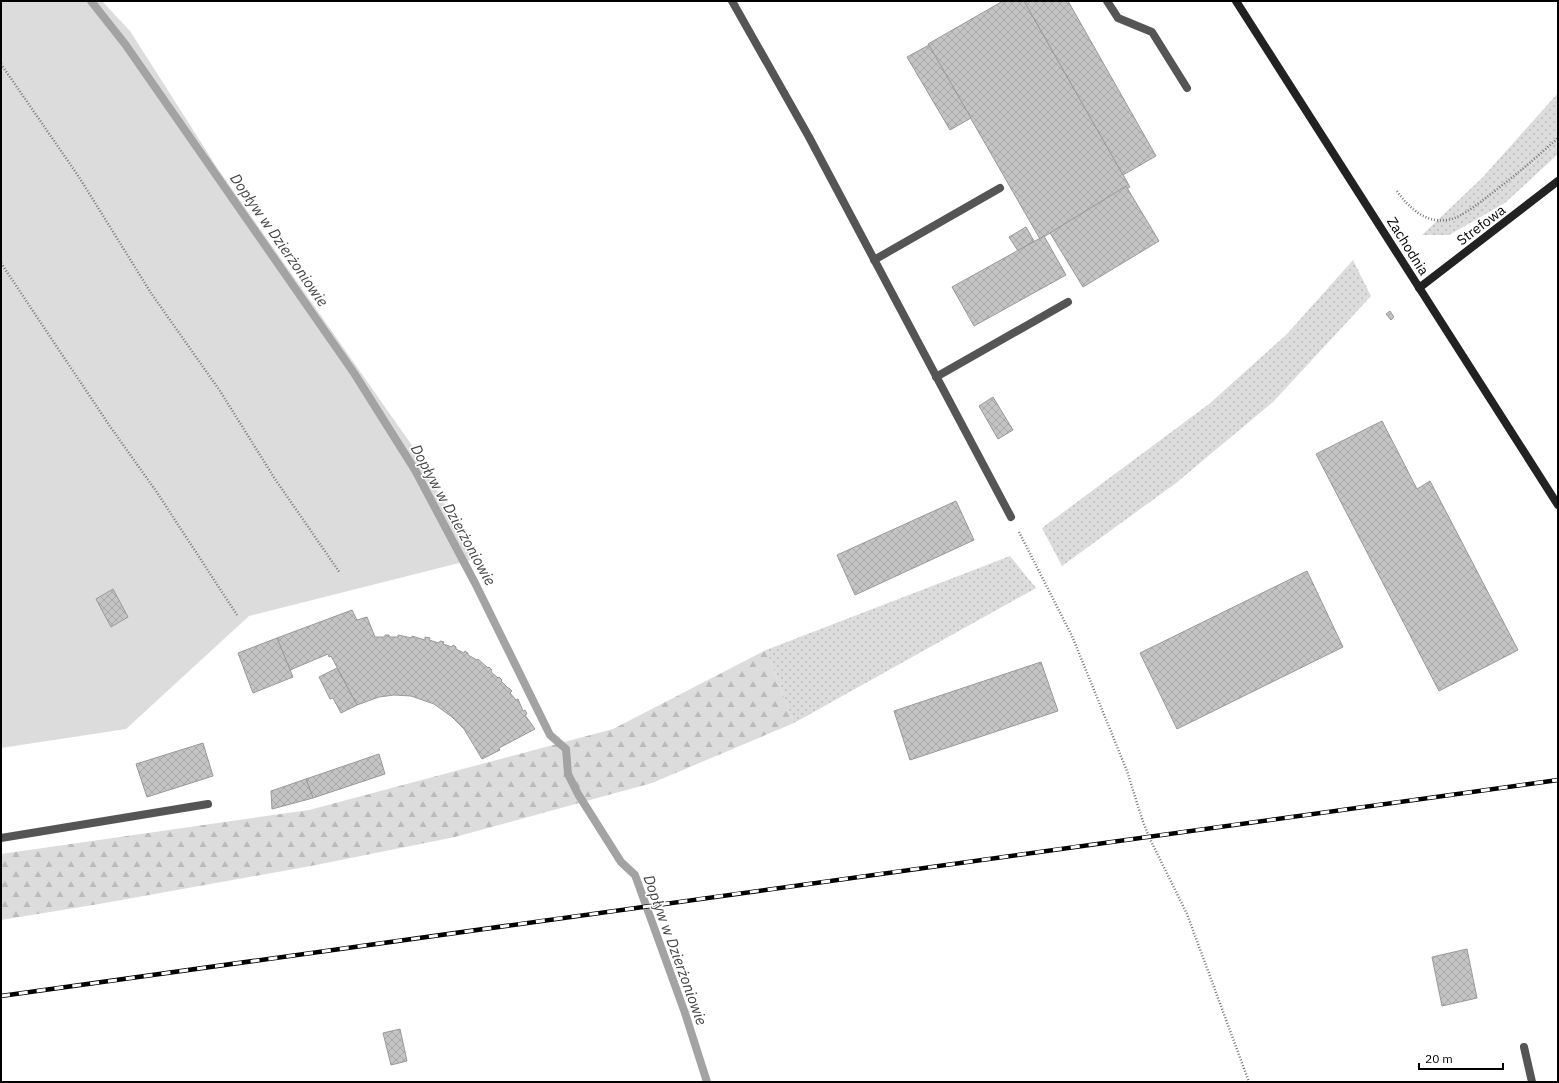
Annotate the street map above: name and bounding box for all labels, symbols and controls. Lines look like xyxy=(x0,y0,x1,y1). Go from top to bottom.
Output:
water label: Dopływ w Dzierżoniowie xyxy=(226,169,333,310)
street label: Strefowa xyxy=(1453,201,1509,249)
street label: Zachodnia xyxy=(1383,213,1433,279)
water label: Dopływ w Dzierżoniowie xyxy=(407,441,500,589)
water label: Dopływ w Dzierżoniowie xyxy=(639,872,712,1028)
scale bar xyxy=(1419,1045,1503,1071)
text: 20 m xyxy=(1425,1051,1453,1066)

